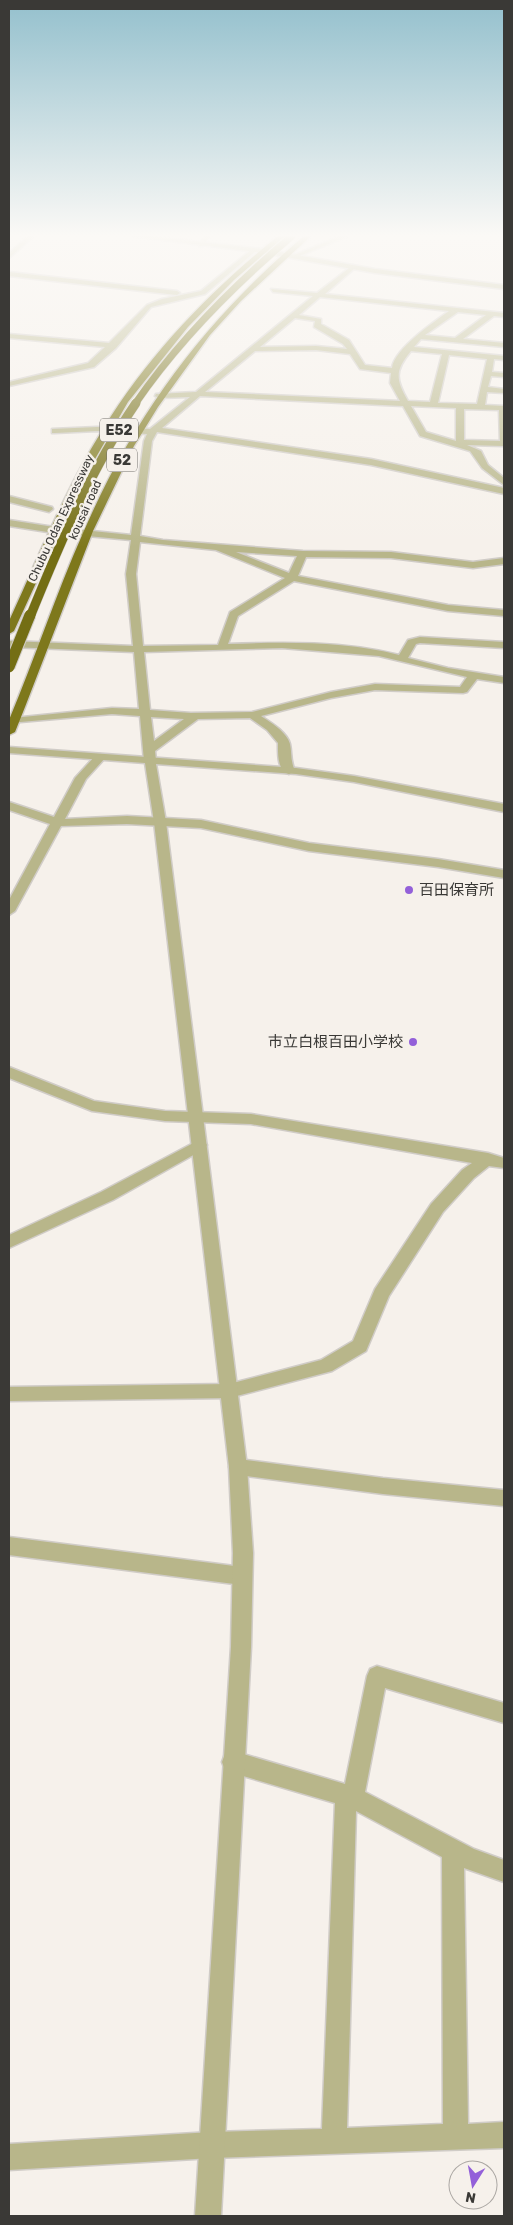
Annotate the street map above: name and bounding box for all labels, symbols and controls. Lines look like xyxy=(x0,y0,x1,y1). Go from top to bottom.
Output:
road number: E52 xyxy=(100,418,138,442)
road number: 52 xyxy=(107,448,137,472)
street label: Chubu Odan Expressway xyxy=(25,452,97,584)
street label: kousai road xyxy=(66,478,104,542)
place label: 百田保育所 xyxy=(419,881,494,899)
marker: 百田保育所 xyxy=(403,884,415,896)
place label: 市立白根百田小学校 xyxy=(268,1033,403,1051)
marker: 市立白根百田小学校 xyxy=(407,1036,419,1048)
north arrow xyxy=(448,2160,498,2210)
text: N xyxy=(464,2188,477,2207)

